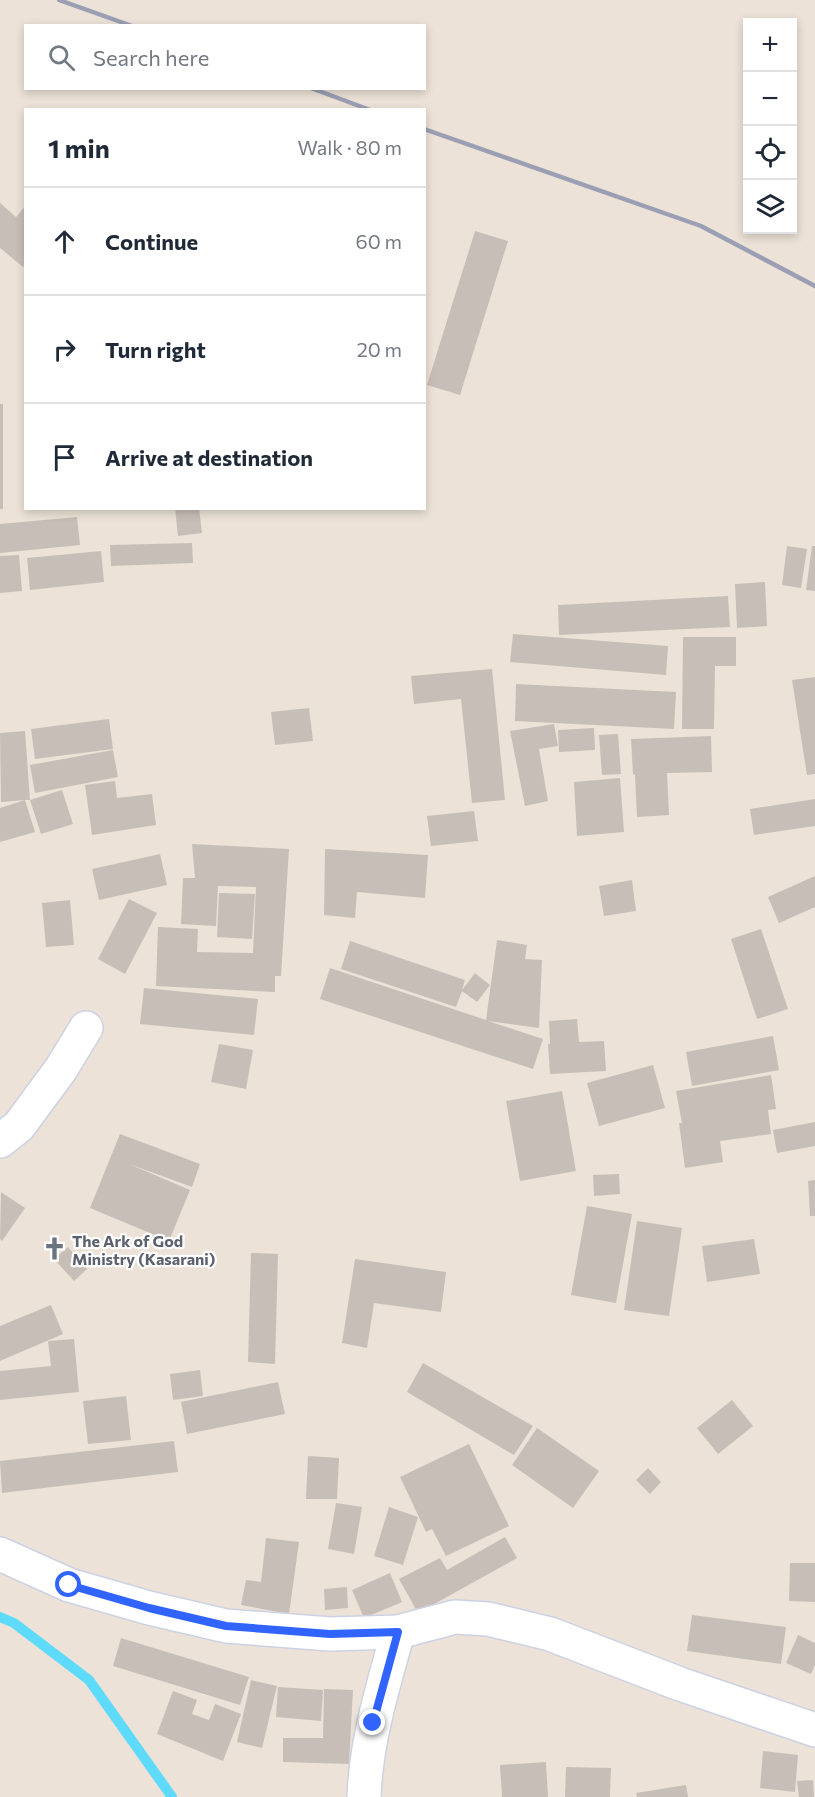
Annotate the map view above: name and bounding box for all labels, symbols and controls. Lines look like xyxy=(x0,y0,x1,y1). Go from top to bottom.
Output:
map controls xyxy=(743,18,797,234)
button: + xyxy=(743,18,797,72)
search box xyxy=(24,24,426,90)
icon: search xyxy=(45,41,78,74)
text: Search here xyxy=(93,44,209,71)
button: − xyxy=(743,72,797,126)
button: locate xyxy=(743,126,797,180)
text: 1 min xyxy=(48,132,110,163)
text: Walk · 80 m xyxy=(297,135,402,159)
button: layers xyxy=(743,180,797,234)
icon: ahead xyxy=(48,225,81,258)
text: Continue xyxy=(105,228,198,255)
text: 60 m xyxy=(356,229,402,253)
icon: right xyxy=(48,333,81,366)
text: Turn right xyxy=(105,336,206,363)
text: 20 m xyxy=(357,337,402,361)
icon: arrive xyxy=(48,441,81,474)
text: Arrive at destination xyxy=(105,444,313,471)
place label: The Ark of God Ministry (Kasarani) xyxy=(72,1231,215,1268)
church icon: The Ark of God Ministry (Kasarani) xyxy=(41,1236,67,1262)
route start xyxy=(55,1571,81,1597)
route end xyxy=(359,1709,385,1735)

